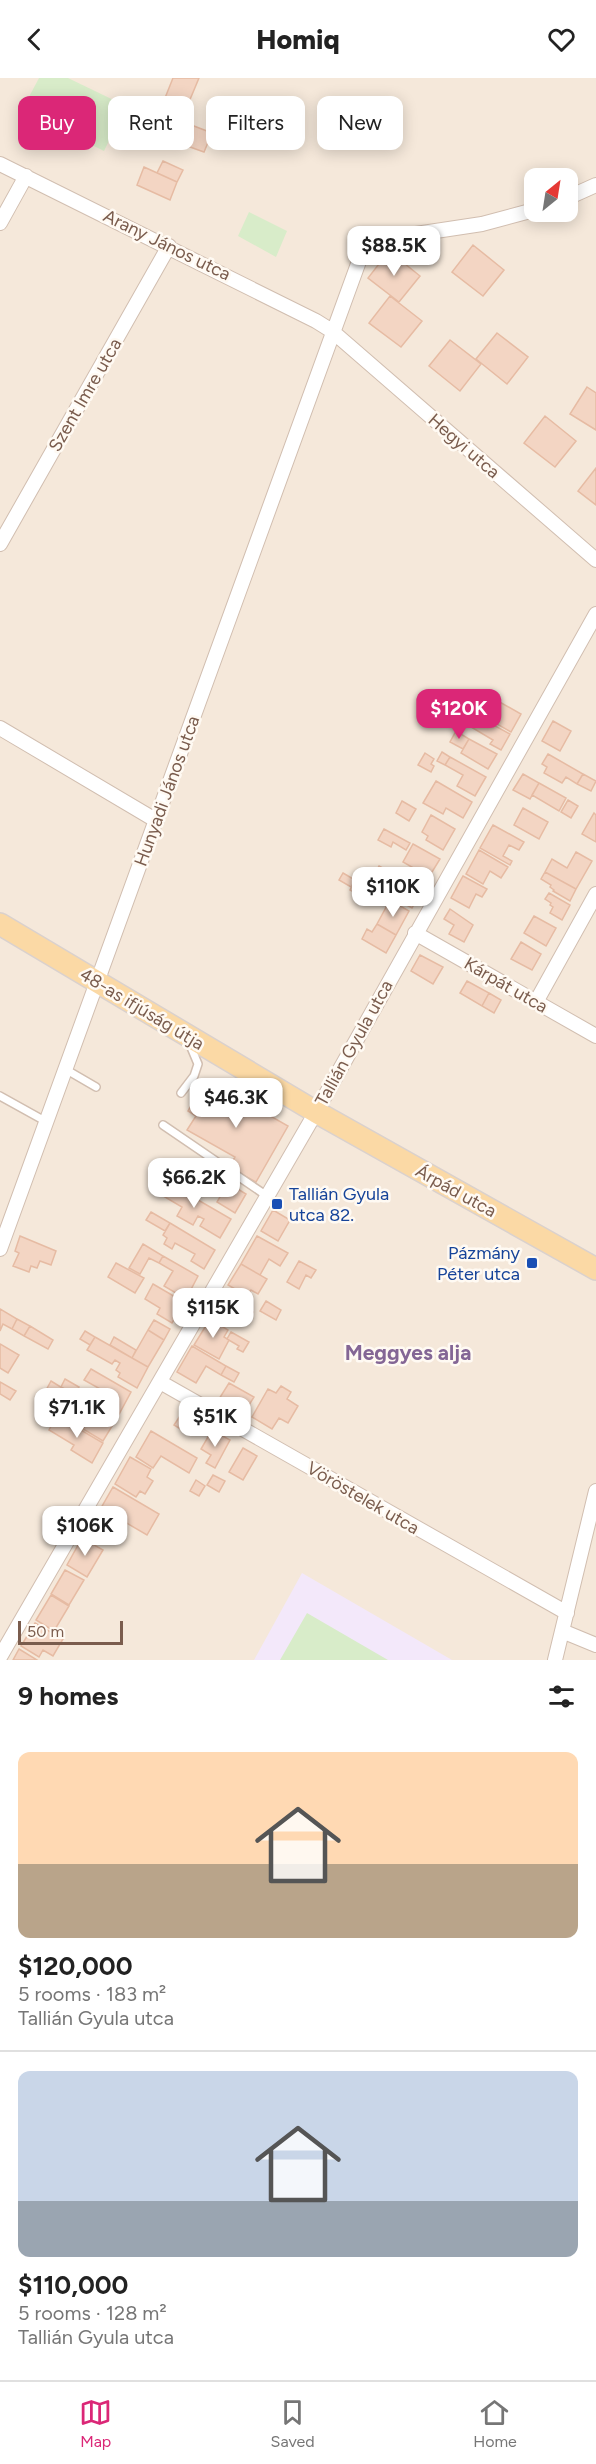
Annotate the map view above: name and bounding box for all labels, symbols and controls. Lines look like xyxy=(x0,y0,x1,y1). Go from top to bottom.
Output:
icon: back xyxy=(18,23,51,56)
text: Homiq xyxy=(256,23,340,56)
icon: heart xyxy=(545,23,578,56)
chip: Buy xyxy=(18,96,96,150)
chip: Rent xyxy=(108,96,194,150)
chip: Filters xyxy=(206,96,305,150)
chip: New xyxy=(317,96,403,150)
north arrow xyxy=(524,168,578,222)
map controls xyxy=(524,168,578,222)
street label: Arany János utca xyxy=(100,205,234,285)
pin: $88.5K xyxy=(345,226,443,277)
text: $88.5K xyxy=(361,233,427,257)
street label: Szent Imre utca xyxy=(44,334,126,456)
street label: Hegyi utca xyxy=(424,409,504,483)
pin: $120K xyxy=(417,689,501,740)
text: $120K xyxy=(430,696,488,720)
street label: Hunyadi János utca xyxy=(130,713,204,869)
pin: $110K xyxy=(351,867,435,918)
text: $110K xyxy=(366,874,420,898)
street label: Kárpát utca xyxy=(460,952,552,1018)
street label: 48-as ifjúság útja xyxy=(76,963,208,1055)
street label: Tallián Gyula utca xyxy=(310,976,398,1110)
pin: $46.3K xyxy=(187,1078,285,1129)
text: $46.3K xyxy=(204,1085,268,1109)
pin: $66.2K xyxy=(145,1158,243,1209)
street label: Árpád utca xyxy=(412,1160,500,1222)
text: $66.2K xyxy=(162,1165,226,1189)
place label: Tallián Gyula utca 82. xyxy=(289,1183,389,1226)
marker: Tallián Gyula utca 82. xyxy=(270,1197,284,1211)
place label: Pázmány Péter utca xyxy=(437,1242,521,1285)
marker: Pázmány Péter utca xyxy=(525,1256,539,1270)
pin: $115K xyxy=(171,1288,255,1339)
text: $115K xyxy=(187,1295,239,1319)
district label: Meggyes alja xyxy=(345,1340,471,1365)
pin: $71.1K xyxy=(28,1388,126,1439)
text: $71.1K xyxy=(48,1395,106,1419)
pin: $51K xyxy=(179,1397,251,1448)
text: $51K xyxy=(193,1404,237,1428)
street label: Vöröstelek utca xyxy=(303,1457,423,1539)
pin: $106K xyxy=(43,1506,127,1557)
text: $106K xyxy=(56,1513,114,1537)
scale bar xyxy=(18,1618,123,1646)
text: 50 m xyxy=(27,1622,64,1641)
text: 9 homes xyxy=(18,1680,118,1712)
icon: filters xyxy=(545,1680,578,1713)
icon: home xyxy=(244,1791,352,1899)
text: $120,000 xyxy=(18,1950,133,1982)
text: 5 rooms · 183 m² xyxy=(18,1982,166,2006)
text: Tallián Gyula utca xyxy=(18,2006,174,2030)
icon: home xyxy=(244,2110,352,2218)
text: $110,000 xyxy=(18,2269,128,2301)
text: 5 rooms · 128 m² xyxy=(18,2301,167,2325)
text: Tallián Gyula utca xyxy=(18,2325,174,2349)
tab: Map xyxy=(79,2396,112,2451)
tab: Saved xyxy=(271,2396,315,2451)
tab: Home xyxy=(473,2396,517,2451)

